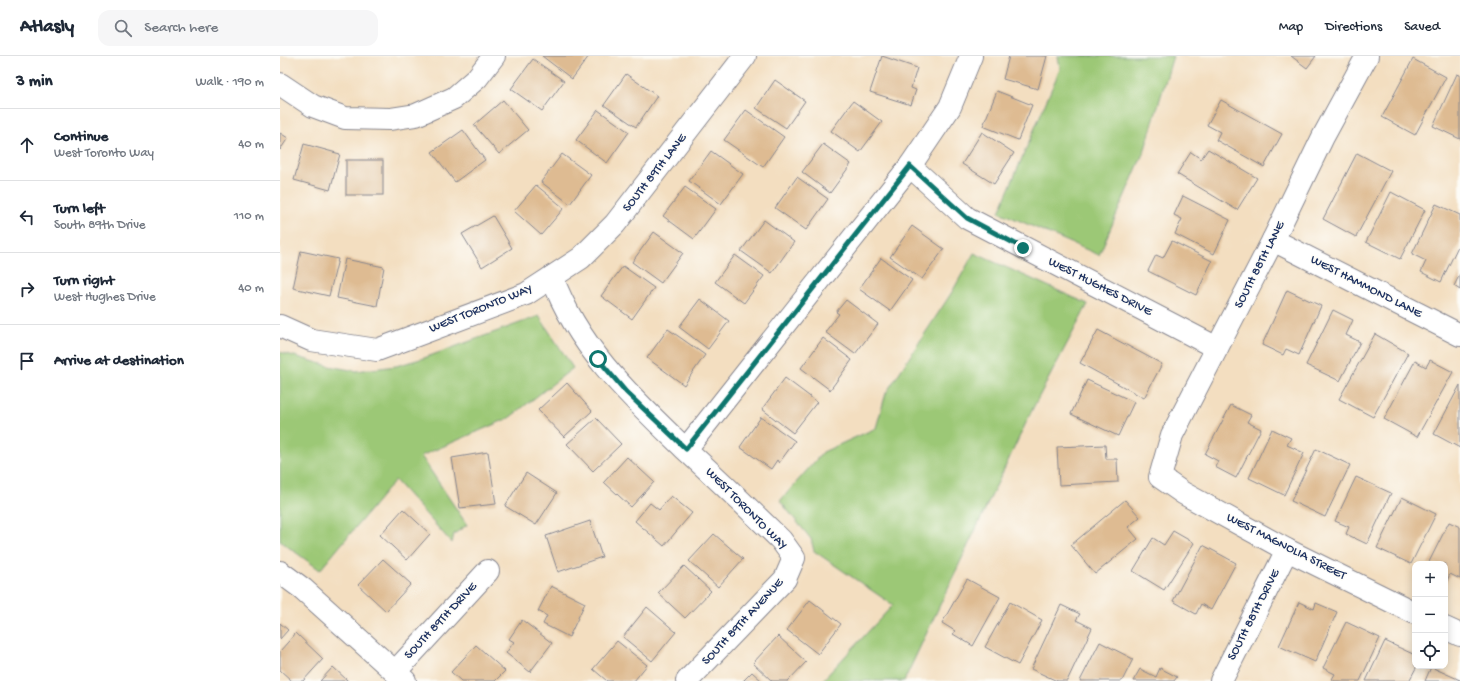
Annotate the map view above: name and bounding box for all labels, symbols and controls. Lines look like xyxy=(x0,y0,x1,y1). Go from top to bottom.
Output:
search box xyxy=(98,10,378,46)
text: Atlasly xyxy=(20,16,74,39)
icon: search xyxy=(112,17,134,39)
text: Search here xyxy=(144,19,218,37)
text: Map xyxy=(1279,19,1303,36)
text: Directions xyxy=(1325,19,1382,36)
text: Saved xyxy=(1404,19,1440,36)
text: 3 min xyxy=(16,72,53,92)
text: Walk · 190 m xyxy=(195,75,264,90)
text: Continue xyxy=(54,128,108,146)
street label: SOUTH 89TH LANE xyxy=(620,130,691,215)
icon: ahead xyxy=(16,134,38,156)
text: 40 m xyxy=(238,137,264,152)
text: West Toronto Way xyxy=(54,146,154,161)
text: Turn left xyxy=(54,200,105,218)
icon: left xyxy=(16,206,38,228)
text: 110 m xyxy=(234,209,264,224)
text: South 89th Drive xyxy=(54,218,146,233)
street label: SOUTH 88TH LANE xyxy=(1232,218,1289,311)
route end xyxy=(1014,239,1032,257)
street label: WEST HAMMOND LANE xyxy=(1308,252,1425,322)
street label: WEST HUGHES DRIVE xyxy=(1045,254,1155,320)
text: Turn right xyxy=(54,272,114,290)
icon: right xyxy=(16,278,38,300)
text: 40 m xyxy=(238,281,264,296)
street label: WEST TORONTO WAY xyxy=(427,281,535,337)
text: West Hughes Drive xyxy=(54,290,156,305)
icon: arrive xyxy=(16,350,38,372)
route start xyxy=(589,350,607,368)
text: Arrive at destination xyxy=(54,352,184,370)
street label: WEST TORONTO WAY xyxy=(702,465,790,553)
street label: WEST MAGNOLIA STREET xyxy=(1224,510,1349,584)
map controls xyxy=(1412,561,1448,669)
button: + xyxy=(1412,561,1448,597)
street label: SOUTH 88TH DRIVE xyxy=(1225,566,1284,663)
street label: SOUTH 89TH AVENUE xyxy=(699,575,788,668)
street label: SOUTH 89TH DRIVE xyxy=(402,579,481,663)
button: − xyxy=(1412,597,1448,633)
button: locate xyxy=(1412,633,1448,669)

